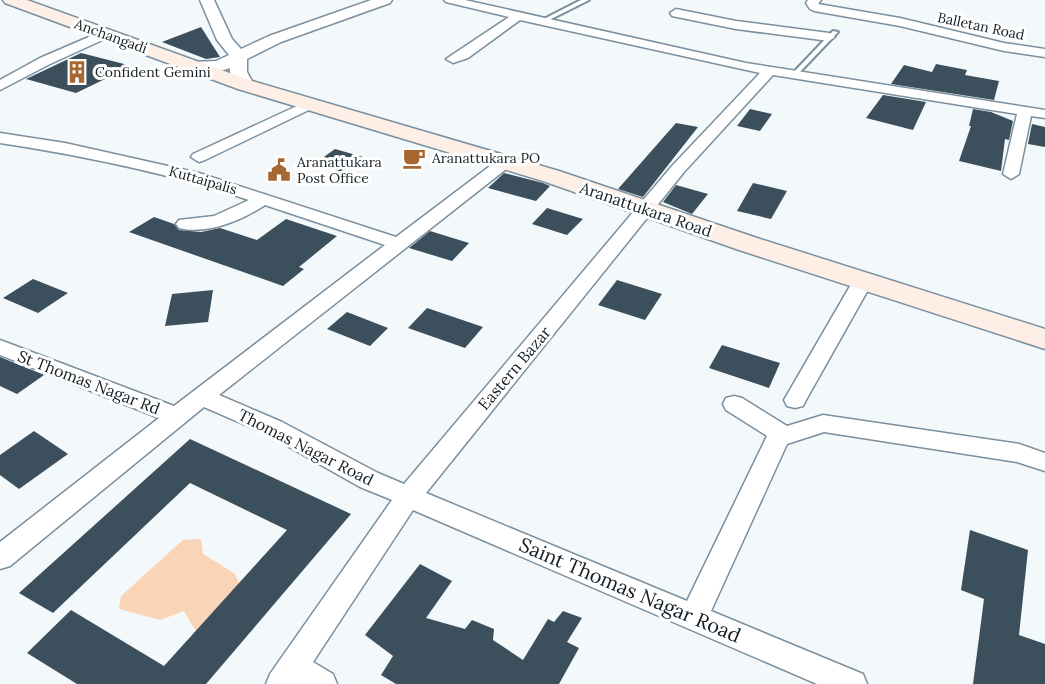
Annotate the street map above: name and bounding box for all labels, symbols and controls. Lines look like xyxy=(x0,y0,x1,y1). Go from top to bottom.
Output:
street label: Balletan Road xyxy=(936,8,1026,44)
street label: Anchangadi xyxy=(71,14,150,57)
building icon: Confident Gemini xyxy=(64,59,90,85)
place label: Confident Gemini xyxy=(95,63,211,81)
cafe icon: Aranattukara PO xyxy=(401,145,427,171)
place label: Aranattukara PO xyxy=(431,149,540,167)
place label: Aranattukara Post Office xyxy=(296,153,382,187)
public building icon: Aranattukara Post Office xyxy=(266,157,292,183)
street label: Kuttaipalis xyxy=(167,162,239,198)
street label: Aranattukara Road xyxy=(576,177,715,241)
street label: Eastern Bazar xyxy=(473,322,555,414)
street label: St Thomas Nagar Rd xyxy=(15,346,163,419)
street label: Thomas Nagar Road xyxy=(235,404,377,490)
street label: Saint Thomas Nagar Road xyxy=(515,531,745,648)

